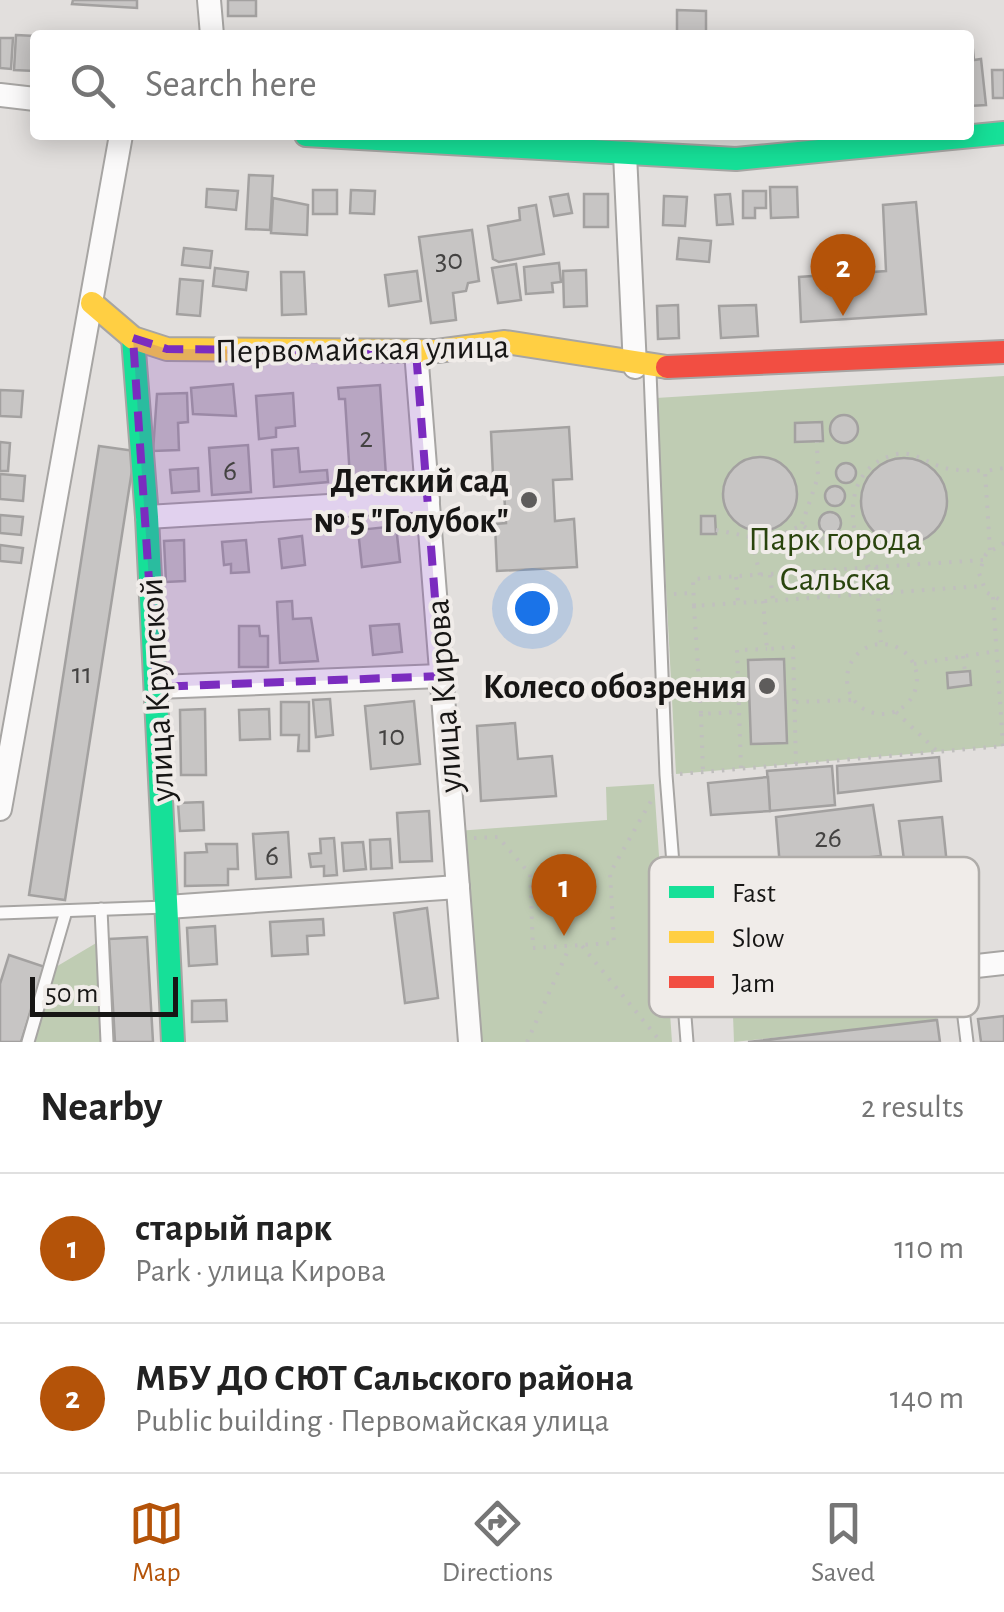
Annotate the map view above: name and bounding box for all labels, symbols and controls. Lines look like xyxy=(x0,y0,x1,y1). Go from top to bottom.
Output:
search box xyxy=(30,30,974,140)
icon: search xyxy=(65,58,120,113)
text: Search here xyxy=(145,66,317,104)
pin: 2 xyxy=(810,234,876,316)
house number: 30 xyxy=(435,245,463,275)
street label: Первомайская улица xyxy=(214,329,510,370)
house number: 2 xyxy=(359,423,373,453)
house number: 6 xyxy=(223,456,237,486)
place label: Детский сад № 5 "Голубок" xyxy=(313,464,509,539)
marker: Детский сад № 5 "Голубок" xyxy=(518,489,540,511)
park label: Парк города Сальска xyxy=(748,522,922,597)
street label: улица Крупской xyxy=(134,577,181,804)
your location xyxy=(507,583,558,634)
street label: улица Кирова xyxy=(420,598,469,795)
house number: 11 xyxy=(72,659,92,689)
place label: Колесо обозрения xyxy=(483,670,747,705)
marker: Колесо обозрения xyxy=(756,675,778,697)
house number: 10 xyxy=(379,721,405,751)
house number: 26 xyxy=(814,823,842,853)
house number: 6 xyxy=(265,841,279,871)
pin: 1 xyxy=(532,854,596,936)
legend xyxy=(649,857,979,1017)
text: Fast xyxy=(732,880,776,908)
text: Slow xyxy=(732,925,784,953)
text: Jam xyxy=(732,970,775,998)
scale bar xyxy=(30,972,178,1016)
text: 50 m xyxy=(45,980,99,1008)
text: Nearby xyxy=(40,1086,163,1128)
text: 2 results xyxy=(861,1091,964,1123)
text: старый парк xyxy=(135,1210,332,1248)
text: 1 xyxy=(67,1232,78,1264)
text: 110 m xyxy=(894,1232,964,1264)
text: Park · улица Кирова xyxy=(135,1255,386,1287)
text: МБУ ДО СЮТ Сальского района xyxy=(135,1360,633,1398)
text: 2 xyxy=(65,1382,80,1414)
text: 140 m xyxy=(890,1382,964,1414)
text: Public building · Первомайская улица xyxy=(135,1405,609,1437)
tab: Map xyxy=(129,1496,184,1590)
tab: Directions xyxy=(442,1496,553,1590)
tab: Saved xyxy=(811,1496,875,1590)

